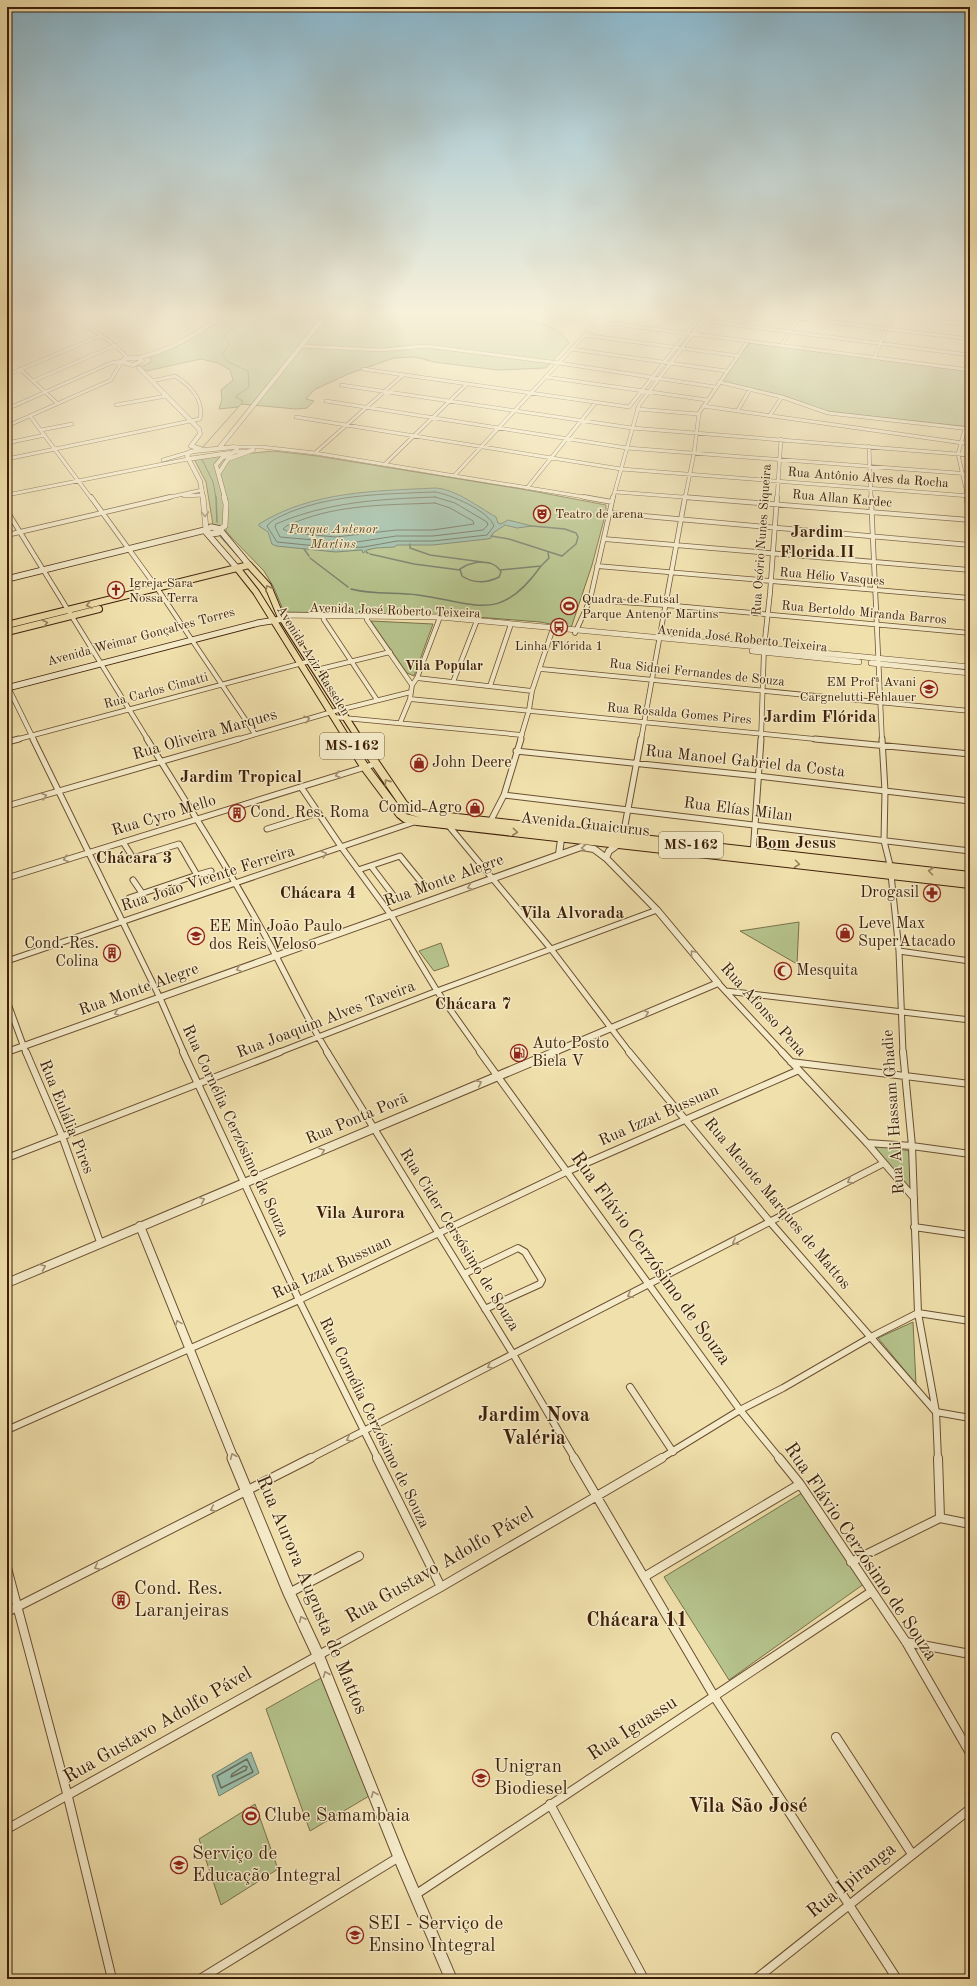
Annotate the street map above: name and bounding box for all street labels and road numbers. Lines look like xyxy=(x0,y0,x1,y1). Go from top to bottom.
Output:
street label: Rua Osório Nunes Siqueira xyxy=(750,463,774,616)
street label: Rua Antônio Alves da Rocha xyxy=(787,466,950,490)
street label: Rua Allan Kardec xyxy=(791,488,893,510)
street label: Rua Hélio Vasques xyxy=(779,566,886,588)
street label: Rua Bertoldo Miranda Barros xyxy=(781,599,948,627)
street label: Avenida José Roberto Teixeira xyxy=(309,602,481,621)
street label: Avenida Aziz Rasselen xyxy=(274,604,352,718)
street label: Avenida Weimar Gonçalves Torres xyxy=(46,606,237,668)
street label: Avenida José Roberto Teixeira xyxy=(656,624,828,654)
street label: Rua Sidnei Fernandes de Souza xyxy=(609,657,786,689)
street label: Rua Carlos Cimatti xyxy=(102,671,210,711)
street label: Rua Rosalda Gomes Pires xyxy=(606,701,752,727)
street label: Rua Oliveira Marques xyxy=(131,707,279,763)
road number: MS-162 xyxy=(320,733,384,759)
street label: Rua Manoel Gabriel da Costa xyxy=(644,744,846,780)
street label: Rua Cyro Mello xyxy=(110,793,218,839)
street label: Rua Elías Milan xyxy=(682,795,794,825)
street label: Avenida Guaicurus xyxy=(520,810,650,840)
road number: MS-162 xyxy=(659,832,723,858)
street label: Rua João Vicente Ferreira xyxy=(119,843,297,915)
street label: Rua Monte Alegre xyxy=(382,852,506,910)
street label: Rua Afonso Pena xyxy=(717,960,809,1060)
street label: Rua Monte Alegre xyxy=(77,961,201,1019)
street label: Rua Joaquim Alves Taveira xyxy=(235,978,418,1061)
street label: Rua Cornélia Cerzósimo de Souza xyxy=(179,1022,291,1240)
street label: Rua Ali Hassam Ghadie xyxy=(880,1029,908,1195)
street label: Rua Eulália Pires xyxy=(36,1058,96,1176)
street label: Rua Izzat Bussuan xyxy=(597,1082,722,1150)
street label: Rua Ponta Porã xyxy=(303,1090,411,1148)
street label: Rua Menote Marques de Mattos xyxy=(701,1115,853,1293)
street label: Rua Cider Cersósimo de Souza xyxy=(396,1146,522,1334)
street label: Rua Flávio Cerzósimo de Souza xyxy=(566,1149,734,1370)
street label: Rua Izzat Bussuan xyxy=(270,1233,394,1303)
street label: Rua Cornélia Cerzósimo de Souza xyxy=(316,1315,432,1531)
street label: Rua Flávio Cerzósimo de Souza xyxy=(780,1440,940,1665)
street label: Rua Aurora Augusta de Mattos xyxy=(252,1473,370,1717)
street label: Rua Gustavo Adolfo Pável xyxy=(343,1504,537,1628)
street label: Rua Gustavo Adolfo Pável xyxy=(61,1664,255,1788)
street label: Rua Iguassu xyxy=(585,1693,681,1765)
street label: Rua Ipiranga xyxy=(804,1839,900,1922)

